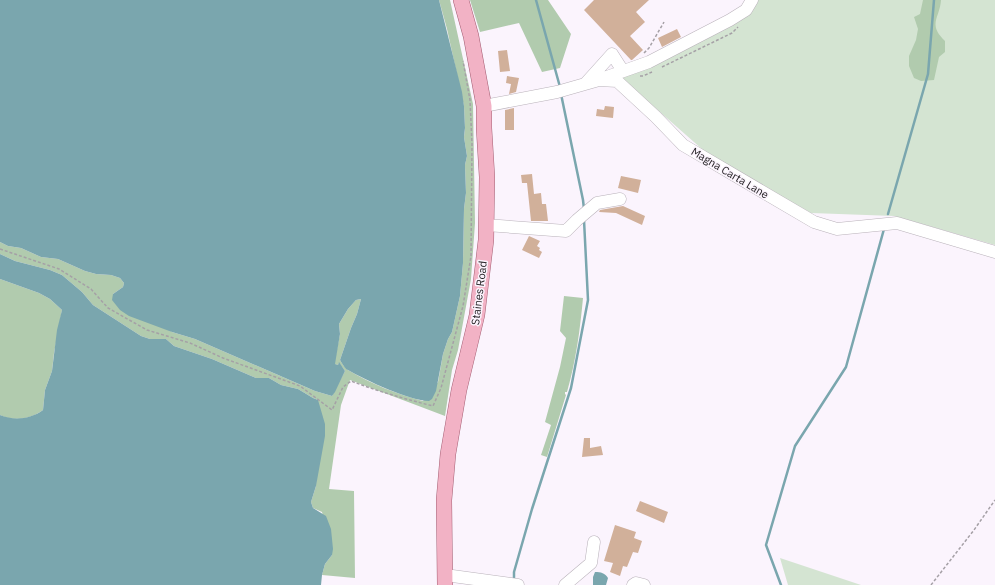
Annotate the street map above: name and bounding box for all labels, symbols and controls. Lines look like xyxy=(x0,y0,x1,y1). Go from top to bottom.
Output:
street label: Magna Carta Lane xyxy=(689,144,771,202)
street label: Staines Road xyxy=(468,260,490,326)

